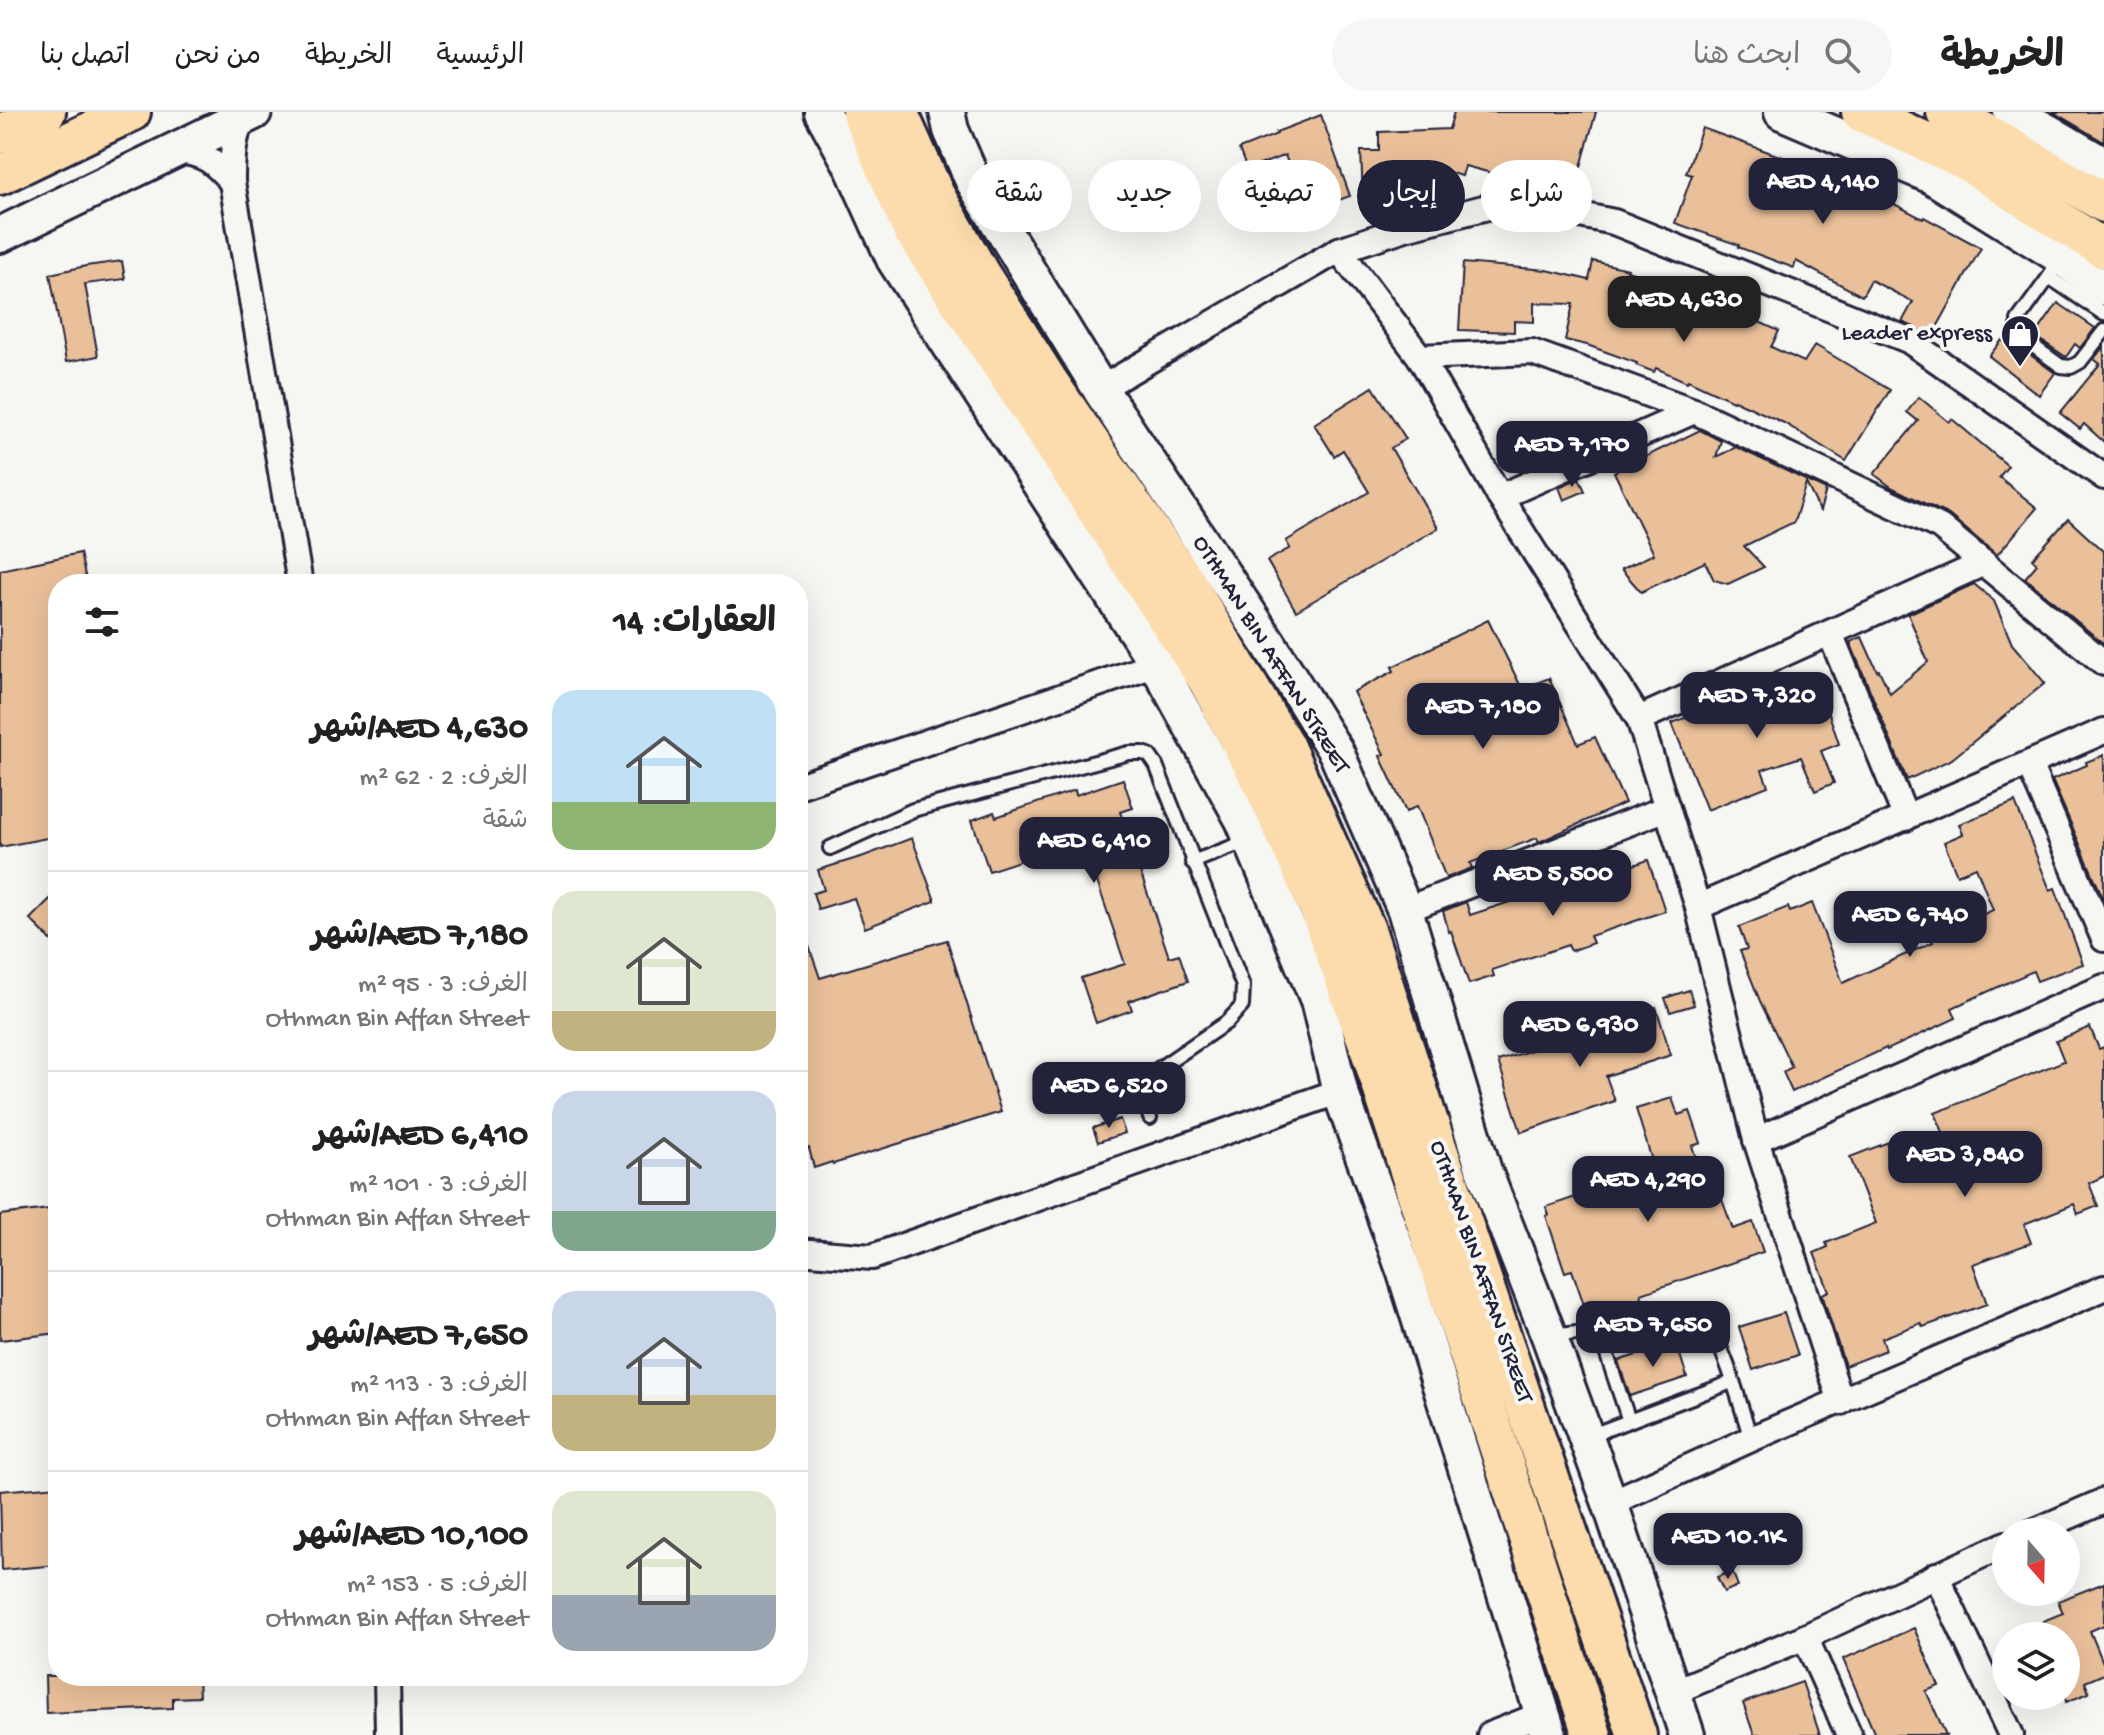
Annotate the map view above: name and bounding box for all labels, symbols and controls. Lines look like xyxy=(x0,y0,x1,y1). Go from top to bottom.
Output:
search box xyxy=(1332,19,1892,91)
icon: search xyxy=(1820,33,1864,77)
text: الخريطة xyxy=(1940,37,2064,81)
text: ابحث هنا xyxy=(1693,40,1800,75)
text: اتصل بنا xyxy=(40,41,130,74)
text: من نحن xyxy=(174,41,261,74)
text: الخريطة xyxy=(305,41,392,74)
text: الرئيسية xyxy=(436,41,524,74)
pin: AED 4,140 xyxy=(1731,158,1915,226)
chip: شقة xyxy=(967,160,1072,232)
chip: جديد xyxy=(1088,160,1201,232)
chip: تصفية xyxy=(1217,160,1341,232)
chip: إيجار xyxy=(1357,160,1465,232)
chip: شراء xyxy=(1481,160,1592,232)
text: AED 4,140 xyxy=(1767,168,1879,199)
pin: AED 4,630 xyxy=(1592,276,1776,344)
text: AED 4,630 xyxy=(1626,286,1742,317)
shop icon: Leader express xyxy=(1999,313,2041,368)
place label: Leader express xyxy=(1841,320,1993,349)
pin: AED 7,170 xyxy=(1480,421,1664,489)
text: AED 7,170 xyxy=(1514,431,1630,462)
street label: OTHMAN BIN AFFAN STREET xyxy=(1185,531,1356,781)
icon: filters xyxy=(80,600,124,644)
text: العقارات: 14 xyxy=(614,605,776,645)
pin: AED 7,320 xyxy=(1665,672,1849,740)
text: AED 7,320 xyxy=(1698,682,1816,713)
pin: AED 7,180 xyxy=(1391,683,1575,751)
text: AED 7,180 xyxy=(1425,693,1541,724)
text: AED 4,630/شهر xyxy=(311,710,528,750)
icon: home xyxy=(616,722,712,818)
text: الغرف: 2 · 62 m² xyxy=(360,764,528,795)
text: شقة xyxy=(483,807,528,838)
pin: AED 6,410 xyxy=(1002,817,1186,885)
text: AED 6,410 xyxy=(1037,827,1151,858)
pin: AED 5,500 xyxy=(1461,850,1645,918)
text: AED 5,500 xyxy=(1493,860,1613,891)
pin: AED 6,740 xyxy=(1818,891,2002,959)
text: AED 6,740 xyxy=(1852,901,1968,932)
text: AED 7,180/شهر xyxy=(312,917,528,957)
icon: home xyxy=(616,923,712,1019)
text: الغرف: 3 · 95 m² xyxy=(358,971,528,1002)
pin: AED 6,930 xyxy=(1488,1001,1672,1069)
text: Othman Bin Affan Street xyxy=(265,1005,528,1036)
text: AED 6,930 xyxy=(1521,1011,1639,1042)
pin: AED 6,520 xyxy=(1017,1062,1201,1130)
text: AED 6,520 xyxy=(1050,1072,1168,1103)
text: AED 6,410/شهر xyxy=(315,1117,528,1157)
icon: home xyxy=(616,1123,712,1219)
pin: AED 3,840 xyxy=(1873,1131,2057,1199)
street label: OTHMAN BIN AFFAN STREET xyxy=(1421,1137,1539,1409)
text: AED 3,840 xyxy=(1906,1141,2024,1172)
pin: AED 4,290 xyxy=(1556,1156,1740,1224)
text: AED 4,290 xyxy=(1590,1166,1706,1197)
text: الغرف: 3 · 101 m² xyxy=(349,1171,528,1202)
text: Othman Bin Affan Street xyxy=(265,1205,528,1236)
pin: AED 7,650 xyxy=(1561,1301,1745,1369)
text: AED 7,650 xyxy=(1594,1311,1712,1342)
text: AED 7,650/شهر xyxy=(309,1317,528,1357)
icon: home xyxy=(616,1323,712,1419)
text: الغرف: 3 · 113 m² xyxy=(350,1371,528,1402)
text: Othman Bin Affan Street xyxy=(265,1405,528,1436)
pin: AED 10.1K xyxy=(1636,1513,1820,1581)
text: AED 10,100/شهر xyxy=(296,1517,528,1557)
north arrow xyxy=(1992,1518,2080,1606)
map controls xyxy=(1992,1518,2080,1710)
icon: home xyxy=(616,1523,712,1619)
text: AED 10.1K xyxy=(1672,1523,1784,1554)
text: الغرف: 5 · 153 m² xyxy=(347,1571,528,1602)
text: Othman Bin Affan Street xyxy=(265,1605,528,1636)
button: layers xyxy=(1992,1622,2080,1710)

